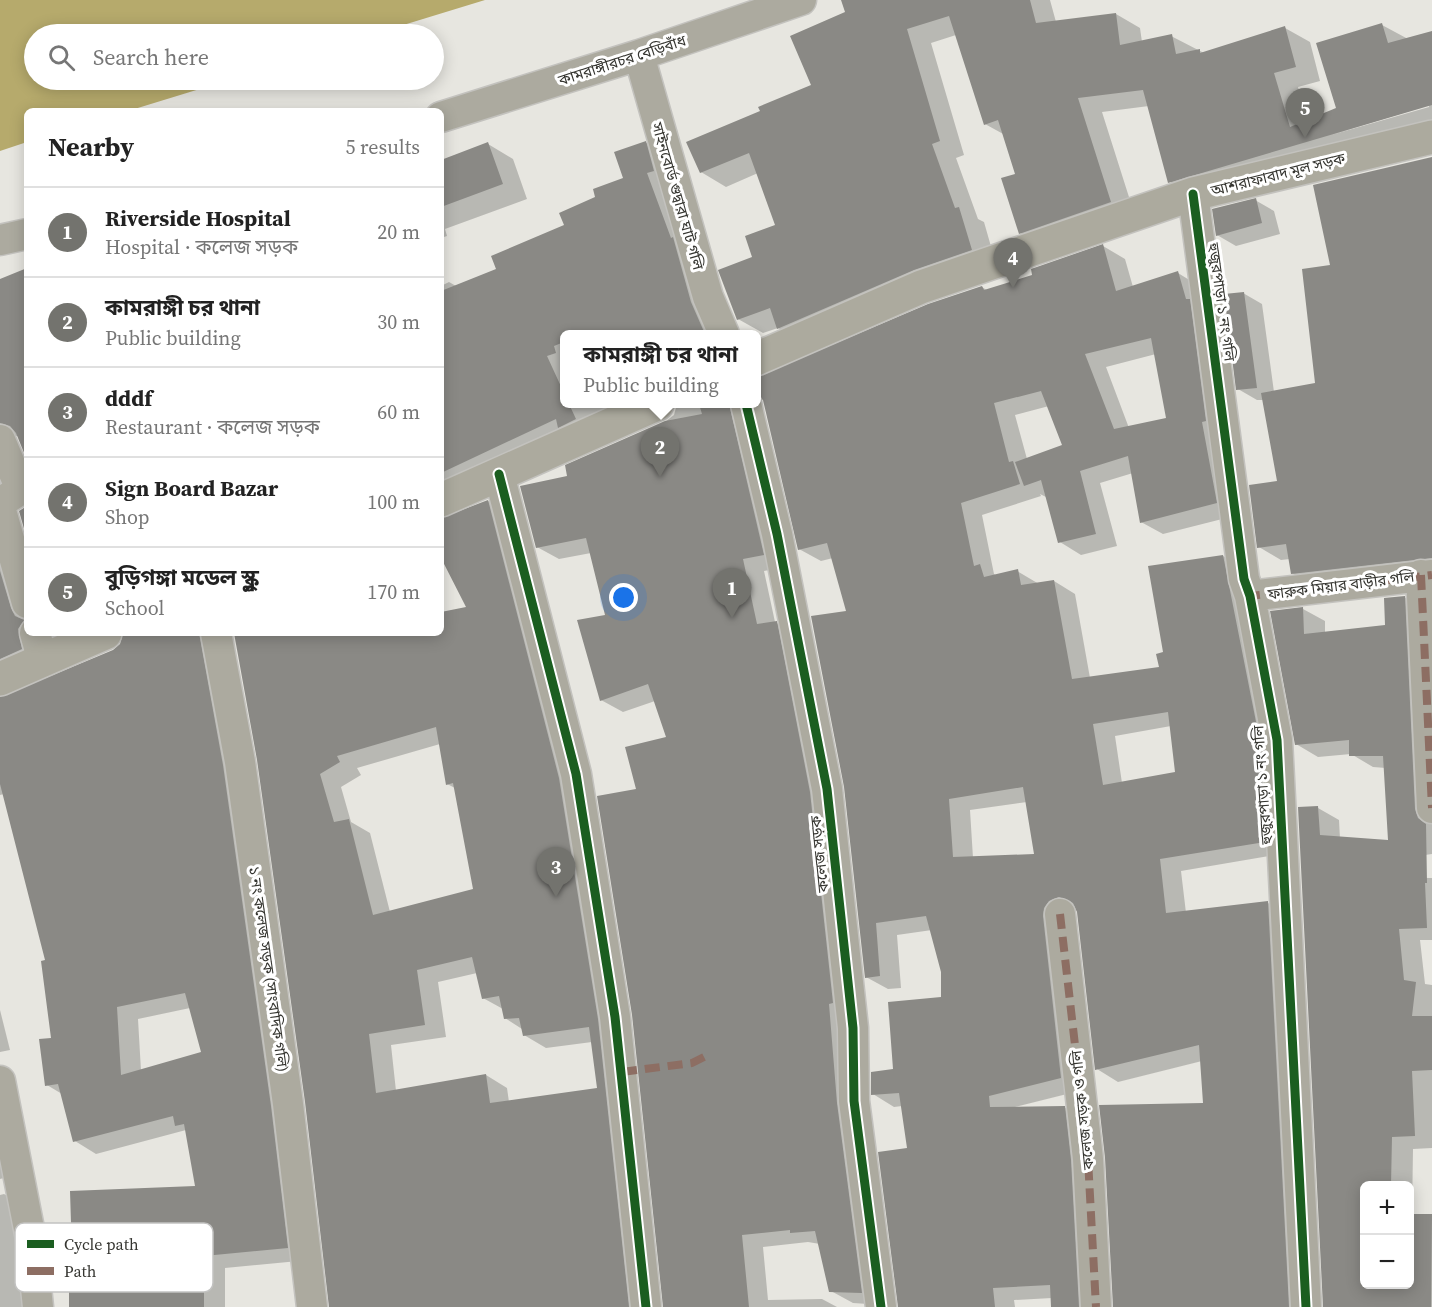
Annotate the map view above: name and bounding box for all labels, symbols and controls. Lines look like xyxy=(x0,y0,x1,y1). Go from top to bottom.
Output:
search box xyxy=(24,24,444,90)
street label: কামরাঙ্গীরচর বেড়িবাঁধ xyxy=(555,29,689,91)
icon: search xyxy=(45,41,78,74)
text: Search here xyxy=(93,42,209,72)
pin: 5 xyxy=(1286,88,1324,138)
street label: সাইনবোর্ড গুদ্বারা ঘাট গলি xyxy=(647,119,709,273)
text: Nearby xyxy=(48,129,134,165)
text: 5 results xyxy=(345,133,420,161)
street label: আশরাফাবাদ মূল সড়ক xyxy=(1208,147,1348,201)
text: Riverside Hospital xyxy=(105,203,291,233)
text: 1 xyxy=(62,218,73,246)
text: 20 m xyxy=(377,218,420,246)
text: Hospital · কলেজ সড়ক xyxy=(105,233,298,261)
pin: 4 xyxy=(994,238,1032,288)
street label: হুজুরপাড়া ১ নং গলি xyxy=(1203,240,1241,364)
text: কামরাঙ্গী চর থানা xyxy=(105,292,260,322)
text: 2 xyxy=(62,308,73,336)
text: 30 m xyxy=(377,308,420,336)
text: Public building xyxy=(105,324,241,352)
popup xyxy=(560,330,761,408)
text: কামরাঙ্গী চর থানা xyxy=(583,339,738,369)
text: Public building xyxy=(583,371,719,399)
text: dddf xyxy=(105,383,152,413)
text: 3 xyxy=(62,398,73,426)
text: 60 m xyxy=(377,398,420,426)
text: Restaurant · কলেজ সড়ক xyxy=(105,413,320,441)
pin: 2 xyxy=(640,428,680,477)
text: Sign Board Bazar xyxy=(105,473,278,503)
text: 4 xyxy=(62,488,73,516)
text: 100 m xyxy=(367,488,420,516)
text: Shop xyxy=(105,503,150,531)
text: বুড়িগঙ্গা মডেল স্কুল xyxy=(105,562,259,592)
street label: ফারুক মিয়ার বাড়ীর গলি xyxy=(1265,565,1417,605)
pin: 1 xyxy=(712,568,752,618)
text: 5 xyxy=(62,578,73,606)
text: 170 m xyxy=(367,578,420,606)
your location xyxy=(609,583,638,612)
text: School xyxy=(105,594,165,622)
street label: হুজুরপাড়া ১ নং গলি xyxy=(1247,724,1277,846)
street label: কলেজ সড়ক xyxy=(804,814,834,894)
pin: 3 xyxy=(536,848,576,897)
street label: ১ নং কলেজ সড়ক (সাংবাদিক গলি) xyxy=(244,865,294,1073)
street label: কলেজ সড়ক ও গলি xyxy=(1065,1048,1099,1172)
map controls xyxy=(1360,1181,1414,1289)
button: + xyxy=(1360,1181,1414,1235)
legend xyxy=(15,1223,213,1292)
text: Cycle path xyxy=(64,1233,139,1255)
button: − xyxy=(1360,1235,1414,1289)
text: Path xyxy=(64,1260,97,1282)

